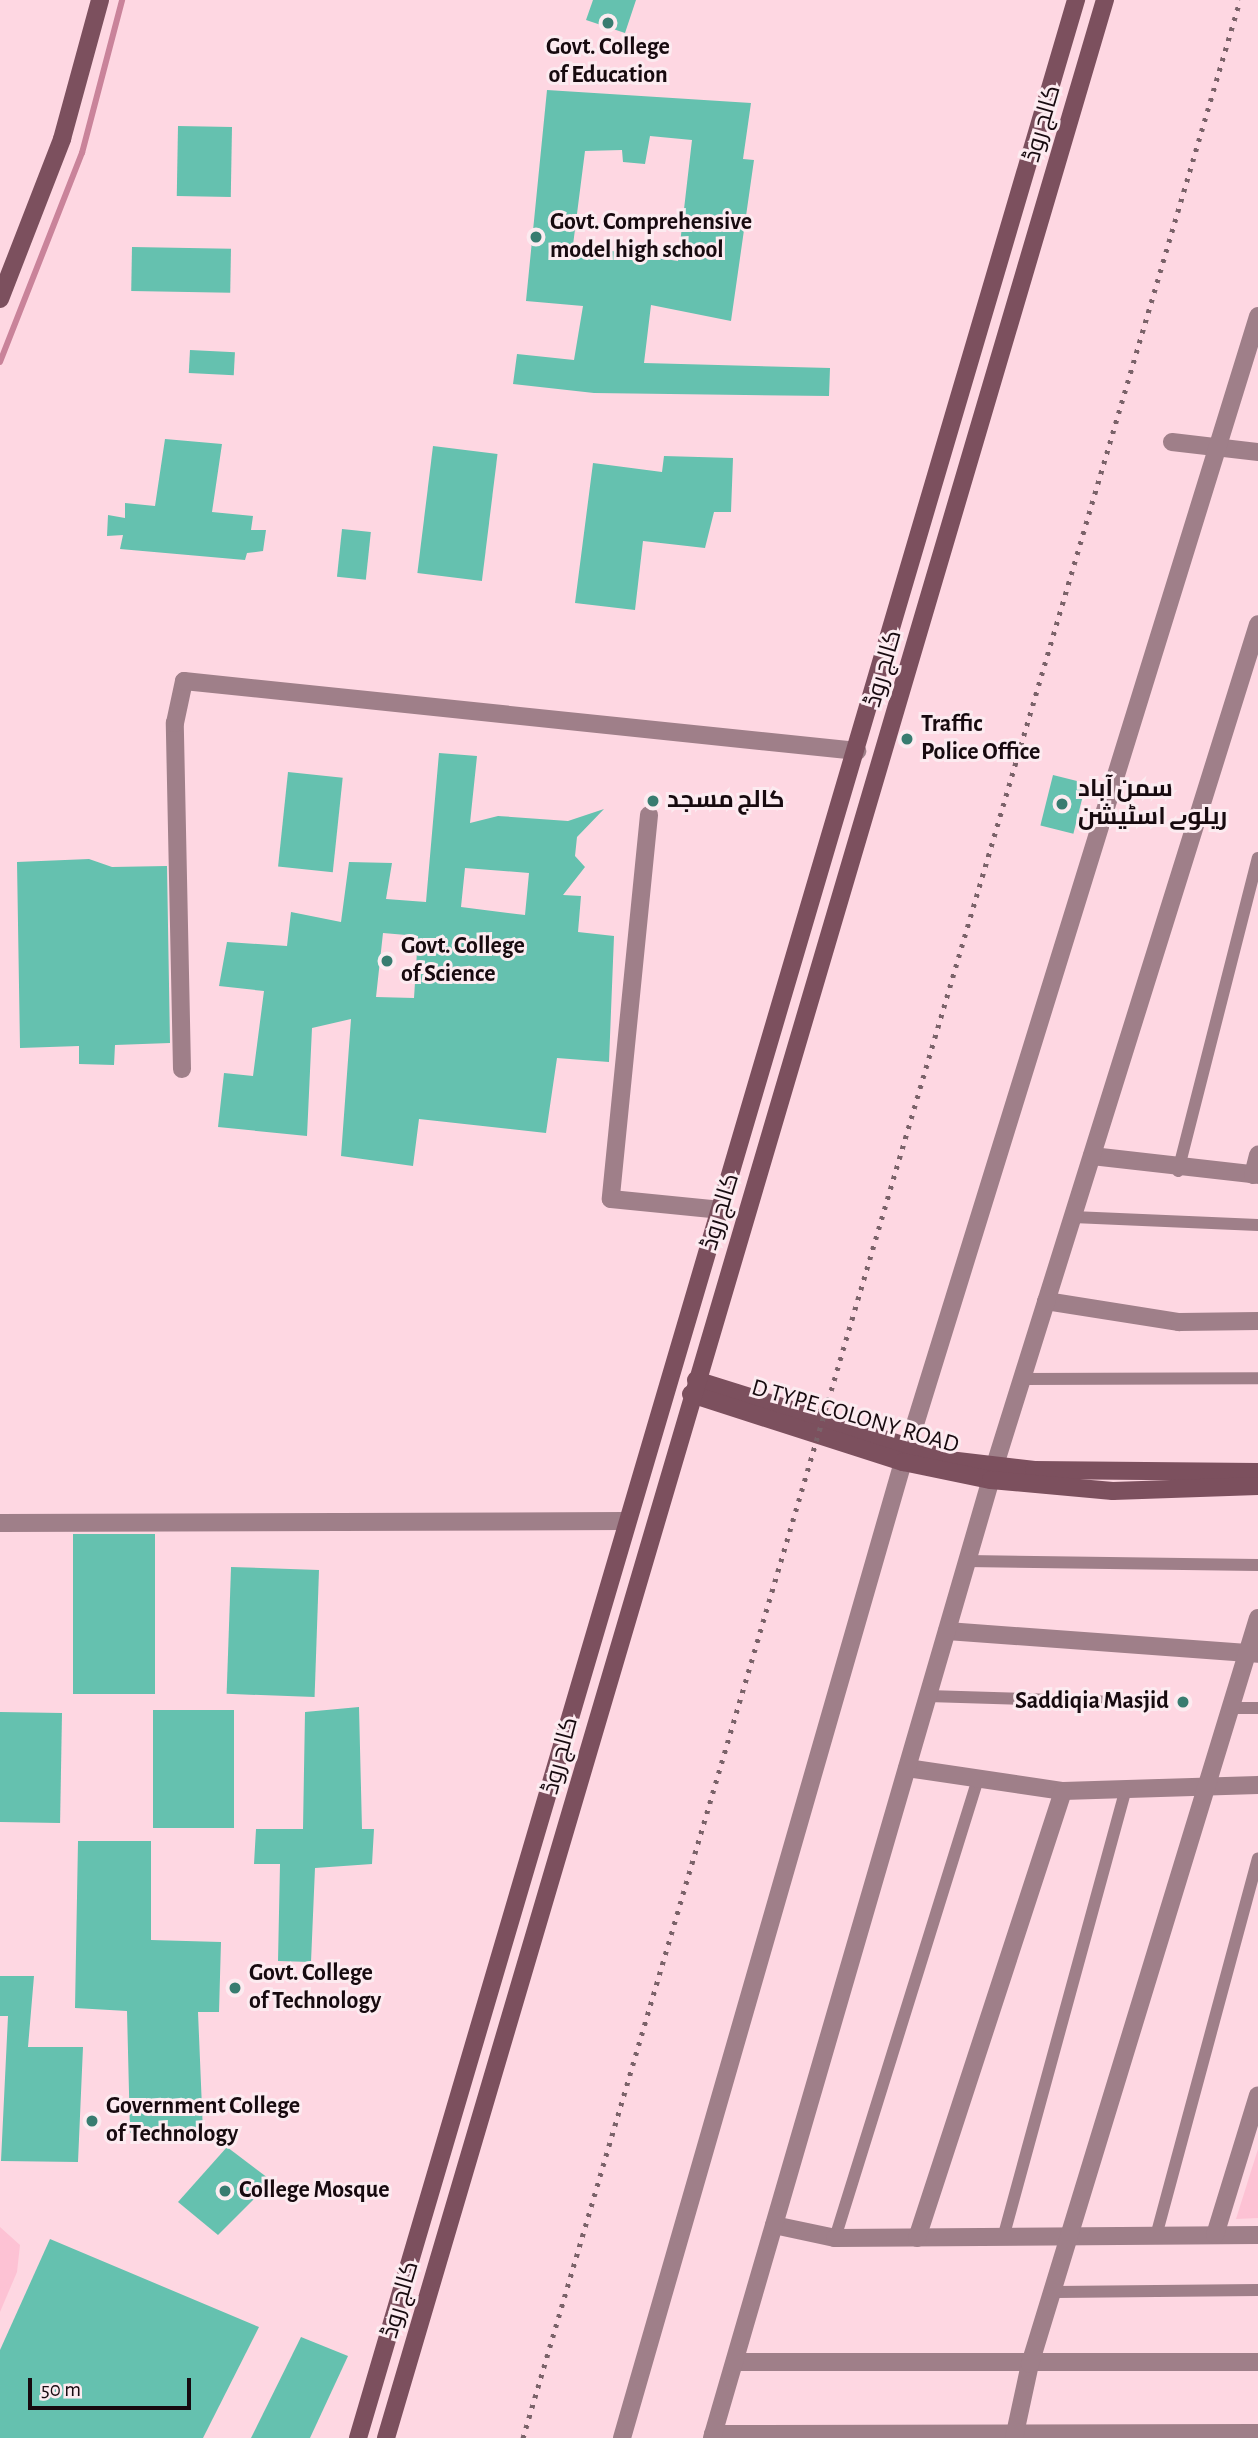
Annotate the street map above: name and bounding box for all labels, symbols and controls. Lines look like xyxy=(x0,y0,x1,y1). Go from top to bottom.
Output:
marker: Govt. College of Education xyxy=(600,15,616,31)
place label: Govt. College of Education xyxy=(546,34,670,90)
street label: کالج روڈ xyxy=(1018,82,1068,166)
place label: Govt. Comprehensive model high school xyxy=(550,209,752,265)
marker: Govt. Comprehensive model high school xyxy=(528,229,544,245)
street label: کالج روڈ xyxy=(859,627,909,711)
place label: Traffic Police Office xyxy=(921,711,1040,767)
marker: Traffic Police Office xyxy=(899,731,915,747)
place label: سمن آباد ریلوے اسٹیشن xyxy=(1078,776,1227,832)
place label: کالج مسجد xyxy=(667,787,785,815)
marker: کالج مسجد xyxy=(645,793,661,809)
marker: سمن آباد ریلوے اسٹیشن xyxy=(1052,794,1072,814)
place label: Govt. College of Science xyxy=(401,933,525,989)
marker: Govt. College of Science xyxy=(379,953,395,969)
street label: کالج روڈ xyxy=(696,1170,746,1254)
street label: D TYPE COLONY ROAD xyxy=(748,1374,962,1460)
place label: Saddiqia Masjid xyxy=(1015,1688,1169,1716)
marker: Saddiqia Masjid xyxy=(1175,1694,1191,1710)
street label: کالج روڈ xyxy=(537,1714,585,1798)
place label: Govt. College of Technology xyxy=(249,1960,381,2016)
marker: Govt. College of Technology xyxy=(227,1980,243,1996)
place label: Government College of Technology xyxy=(106,2093,300,2149)
marker: Government College of Technology xyxy=(84,2113,100,2129)
place label: College Mosque xyxy=(239,2177,390,2205)
marker: College Mosque xyxy=(217,2183,233,2199)
street label: کالج روڈ xyxy=(376,2258,426,2342)
scale bar xyxy=(32,2364,194,2408)
text: 50 m xyxy=(41,2379,81,2400)

